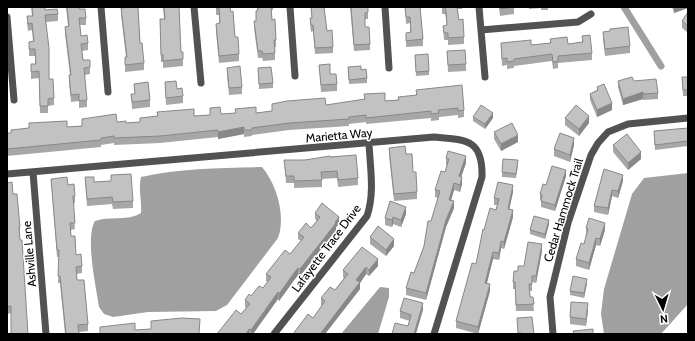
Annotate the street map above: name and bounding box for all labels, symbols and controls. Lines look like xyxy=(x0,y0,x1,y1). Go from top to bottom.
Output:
street label: Marietta Way xyxy=(305,125,373,145)
street label: Cedar Hammock Trail xyxy=(540,156,586,264)
street label: Lafayette Trace Drive xyxy=(288,201,364,295)
street label: Ashville Lane xyxy=(19,220,39,288)
north arrow xyxy=(643,289,683,329)
text: N xyxy=(659,312,668,326)

